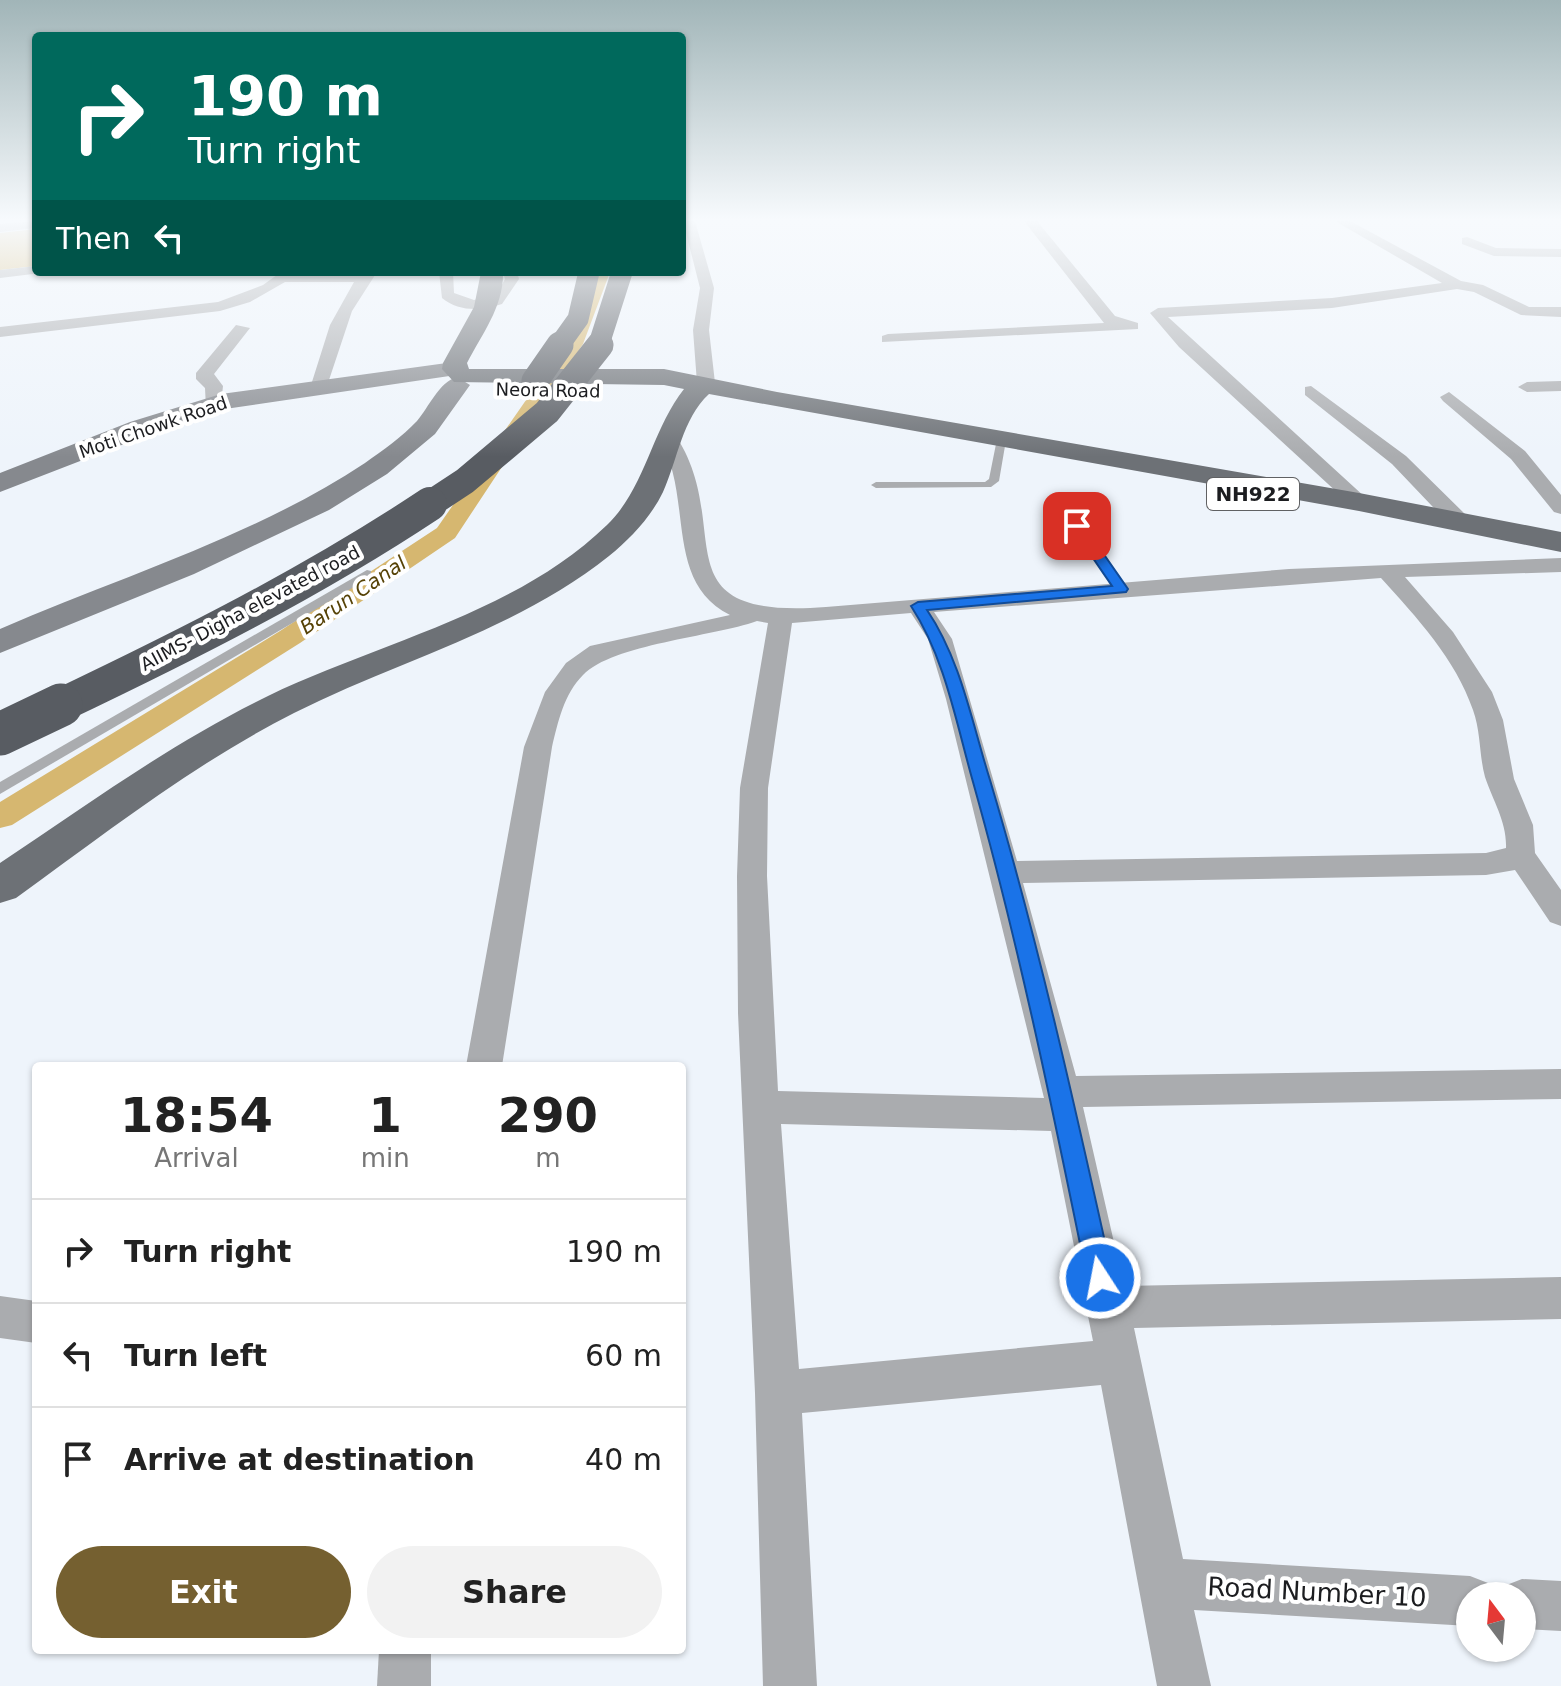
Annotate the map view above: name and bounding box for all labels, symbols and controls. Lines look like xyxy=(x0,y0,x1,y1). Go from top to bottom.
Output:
text: 190 m xyxy=(188,63,383,128)
icon: right xyxy=(56,64,160,168)
text: Turn right xyxy=(188,130,360,171)
icon: left xyxy=(147,216,191,260)
text: Then xyxy=(56,221,131,256)
street label: Neora Road xyxy=(495,379,601,401)
street label: Moti Chowk Road xyxy=(76,392,230,462)
road number: NH922 xyxy=(1207,478,1299,510)
pin xyxy=(1043,492,1111,560)
icon: arrive xyxy=(1055,504,1099,548)
street label: AIIMS- Digha elevated road xyxy=(137,541,363,675)
water label: Barun Canal xyxy=(295,551,411,639)
text: 18:54 xyxy=(120,1087,273,1143)
text: 1 xyxy=(369,1087,402,1143)
text: 290 xyxy=(498,1087,598,1143)
text: Arrival xyxy=(154,1143,239,1173)
text: min xyxy=(361,1143,410,1173)
text: m xyxy=(535,1143,561,1173)
icon: right xyxy=(56,1229,100,1273)
text: Turn right xyxy=(124,1234,291,1269)
text: 190 m xyxy=(566,1234,662,1269)
position arrow xyxy=(1058,1236,1142,1320)
icon: left xyxy=(56,1333,100,1377)
text: Turn left xyxy=(124,1338,267,1373)
text: 60 m xyxy=(585,1338,662,1373)
icon: arrive xyxy=(56,1437,100,1481)
text: Arrive at destination xyxy=(124,1442,475,1477)
text: 40 m xyxy=(585,1442,662,1477)
button: Exit xyxy=(56,1546,351,1638)
button: Share xyxy=(367,1546,662,1638)
street label: Road Number 10 xyxy=(1207,1571,1427,1613)
north arrow xyxy=(1456,1582,1536,1662)
map controls xyxy=(1456,1582,1536,1662)

